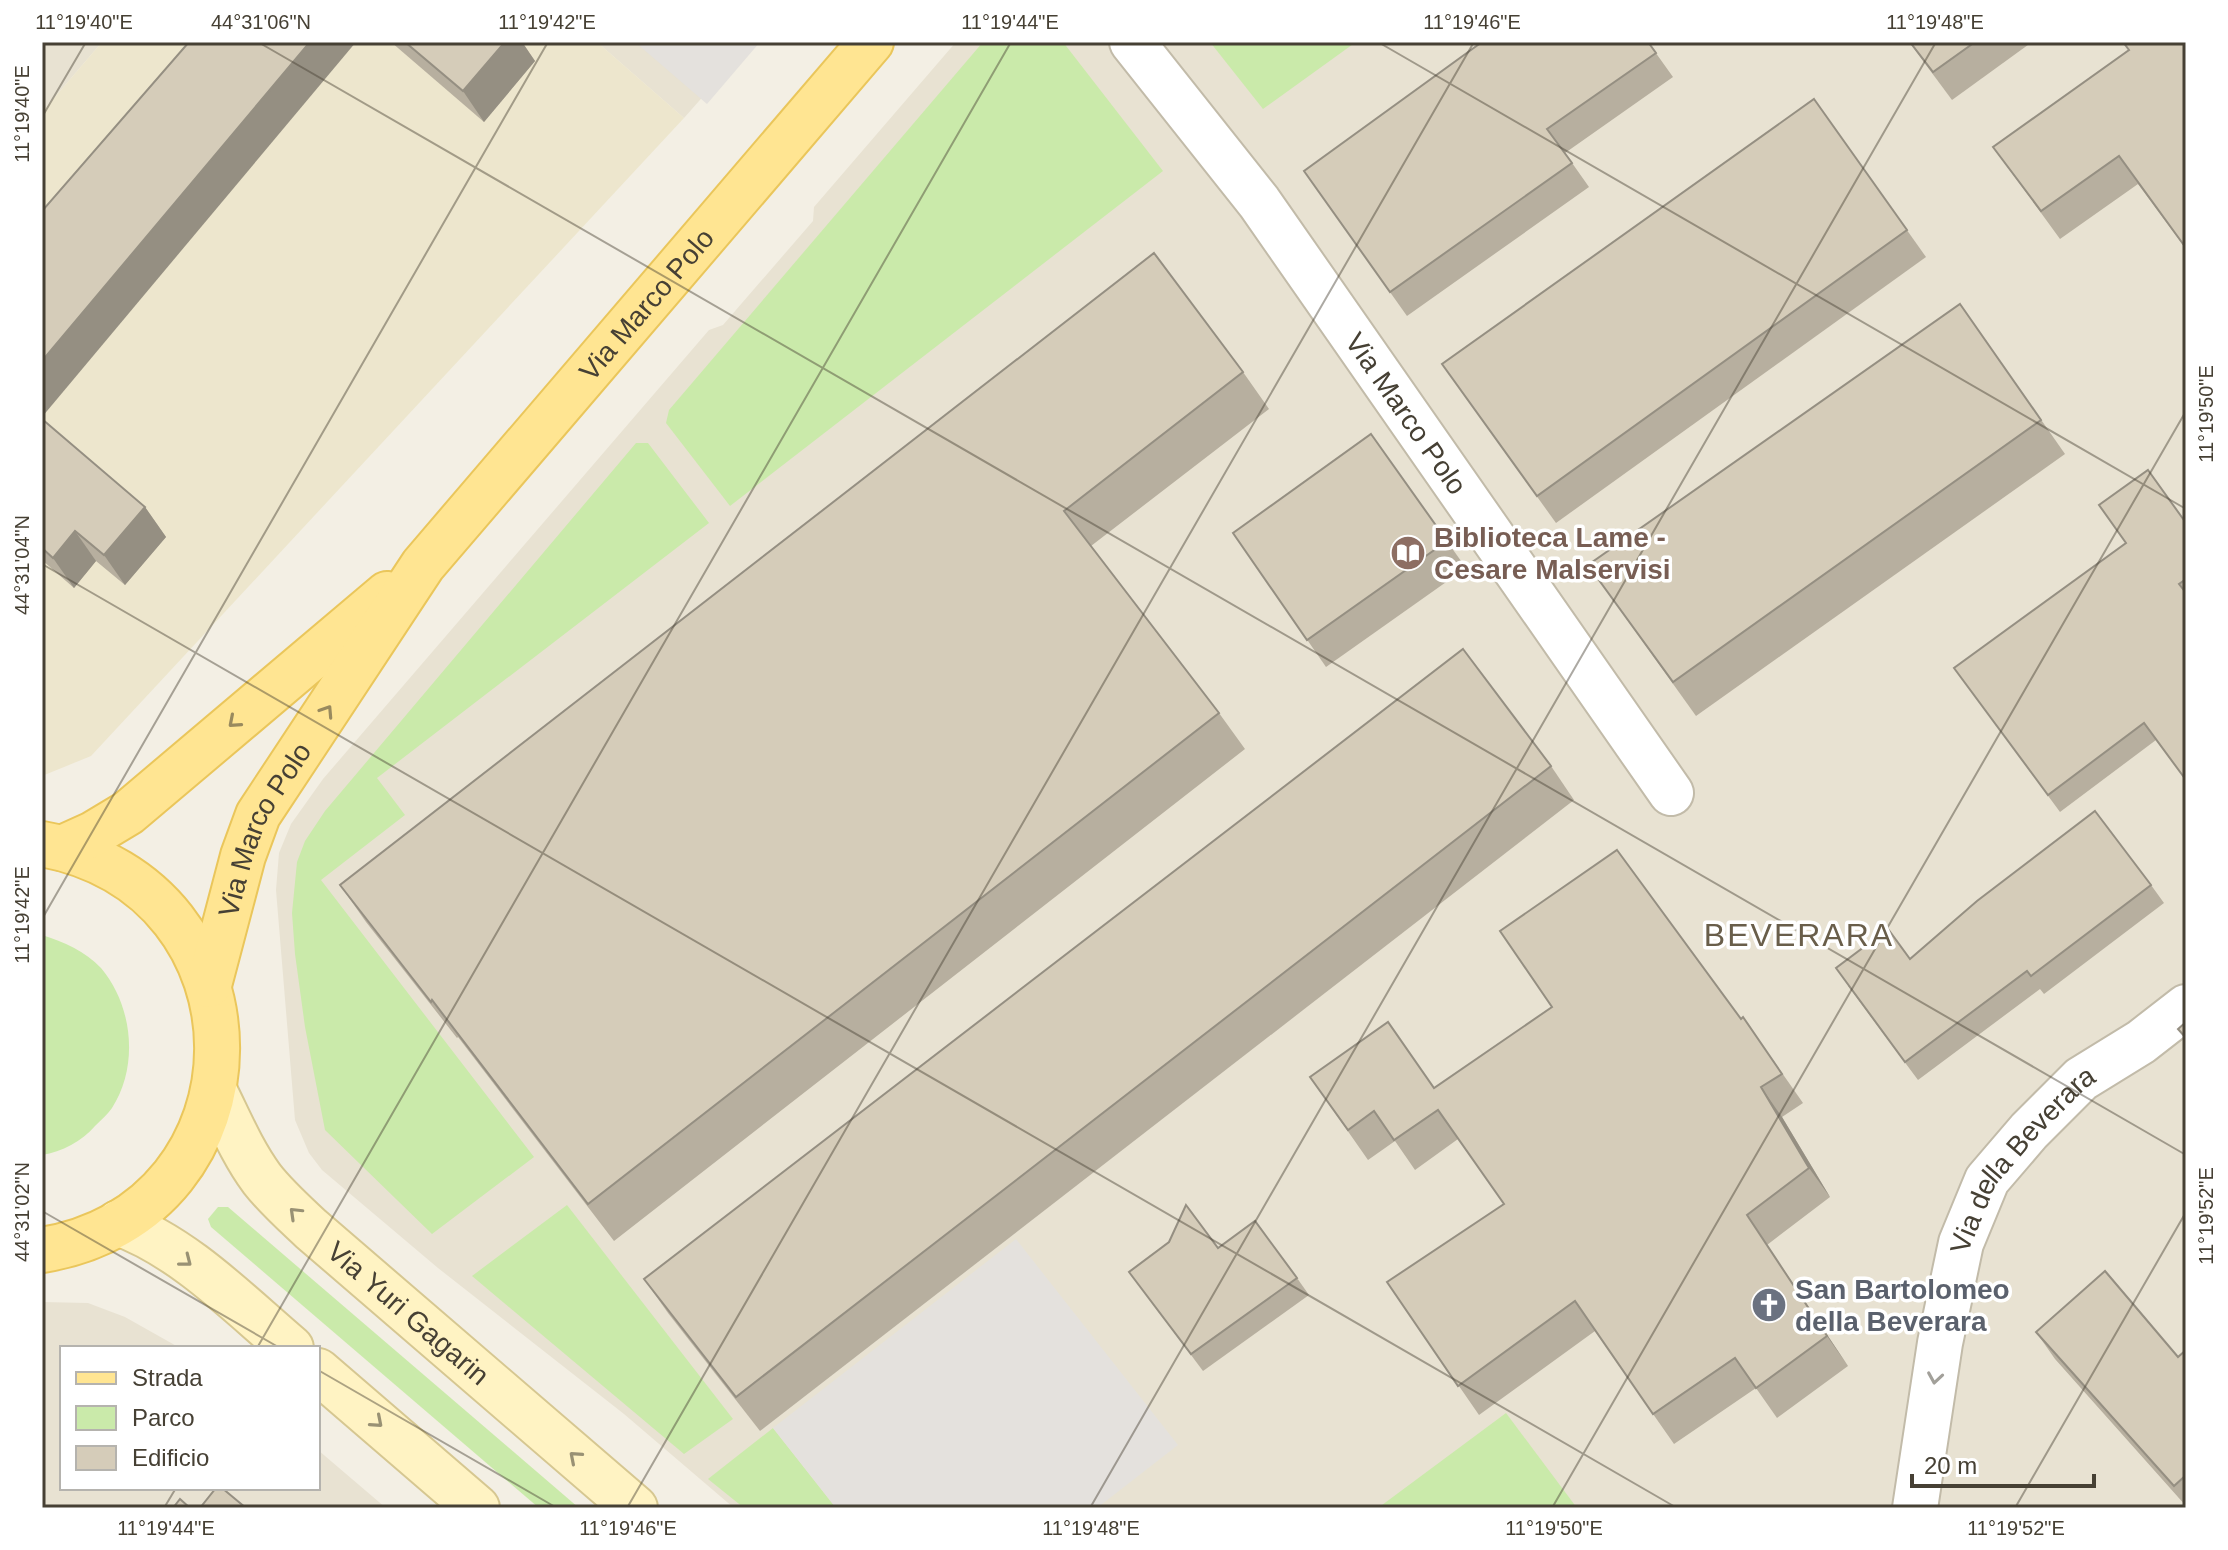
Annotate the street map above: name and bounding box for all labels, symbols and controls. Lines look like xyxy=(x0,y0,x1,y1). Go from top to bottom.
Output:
text: 11°19'40"E xyxy=(35,11,133,33)
text: 44°31'06"N xyxy=(211,11,311,33)
text: 11°19'42"E xyxy=(498,11,596,33)
text: 11°19'44"E xyxy=(961,11,1059,33)
text: 11°19'46"E xyxy=(1423,11,1521,33)
text: 11°19'48"E xyxy=(1886,11,1984,33)
text: 11°19'40"E xyxy=(11,65,33,163)
street label: Via Marco Polo xyxy=(573,222,720,386)
street label: Via Marco Polo xyxy=(1340,327,1473,500)
text: 11°19'50"E xyxy=(2195,365,2217,463)
text: 44°31'04"N xyxy=(11,515,33,615)
place label: Biblioteca Lame - Cesare Malservisi xyxy=(1434,522,1671,585)
library icon: Biblioteca Lame - Cesare Malservisi xyxy=(1389,534,1427,572)
one-way arrow xyxy=(317,705,332,720)
one-way arrow xyxy=(228,712,243,727)
street label: Via Marco Polo xyxy=(212,737,317,920)
text: 11°19'42"E xyxy=(11,866,33,964)
district label: BEVERARA xyxy=(1704,917,1894,953)
street label: Via della Beverara xyxy=(1944,1059,2100,1255)
text: 44°31'02"N xyxy=(11,1162,33,1262)
text: 11°19'52"E xyxy=(2195,1167,2217,1265)
one-way arrow xyxy=(289,1209,304,1223)
street label: Via Yuri Gagarin xyxy=(321,1235,496,1391)
one-way arrow xyxy=(177,1251,192,1265)
place label: San Bartolomeo della Beverara xyxy=(1795,1274,2010,1337)
church icon: San Bartolomeo della Beverara xyxy=(1750,1286,1788,1324)
legend xyxy=(60,1346,320,1490)
text: Strada xyxy=(132,1364,203,1391)
one-way arrow xyxy=(1927,1371,1944,1385)
text: Parco xyxy=(132,1404,195,1431)
one-way arrow xyxy=(368,1412,383,1427)
scale bar xyxy=(1912,1438,2094,1488)
text: Edificio xyxy=(132,1444,209,1471)
one-way arrow xyxy=(570,1452,585,1467)
text: 20 m xyxy=(1924,1452,1977,1479)
text: 11°19'44"E xyxy=(117,1517,215,1539)
text: 11°19'46"E xyxy=(579,1517,677,1539)
text: 11°19'48"E xyxy=(1042,1517,1140,1539)
text: 11°19'50"E xyxy=(1505,1517,1603,1539)
text: 11°19'52"E xyxy=(1967,1517,2065,1539)

